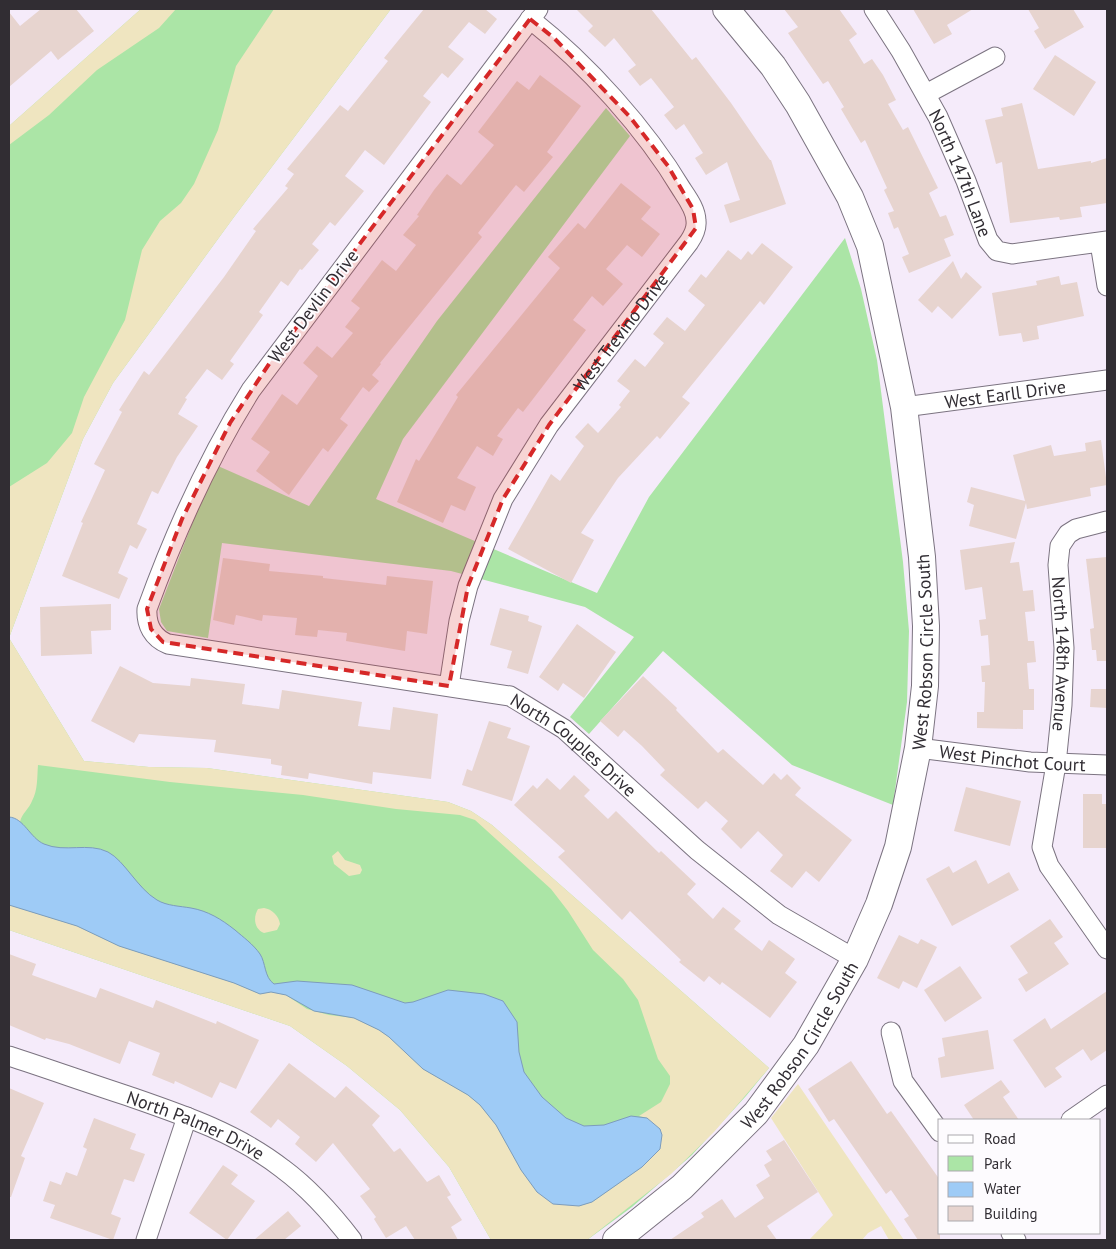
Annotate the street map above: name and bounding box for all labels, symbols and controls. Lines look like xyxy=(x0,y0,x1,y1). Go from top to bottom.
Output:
street label: North 147th Lane xyxy=(924,105,997,240)
street label: West Devlin Drive xyxy=(263,245,363,367)
street label: West Trevino Drive xyxy=(568,268,673,395)
street label: West Earll Drive xyxy=(943,374,1067,413)
street label: West Robson Circle South xyxy=(906,553,937,751)
street label: North 148th Avenue xyxy=(1047,576,1076,732)
street label: North Couples Drive xyxy=(506,688,642,801)
street label: West Pinchot Court xyxy=(938,739,1086,776)
street label: West Robson Circle South xyxy=(735,957,863,1134)
street label: North Palmer Drive xyxy=(124,1085,269,1164)
legend xyxy=(938,1119,1101,1234)
text: Road xyxy=(984,1129,1016,1148)
text: Park xyxy=(984,1154,1012,1173)
text: Water xyxy=(984,1179,1021,1198)
text: Building xyxy=(984,1204,1038,1223)

